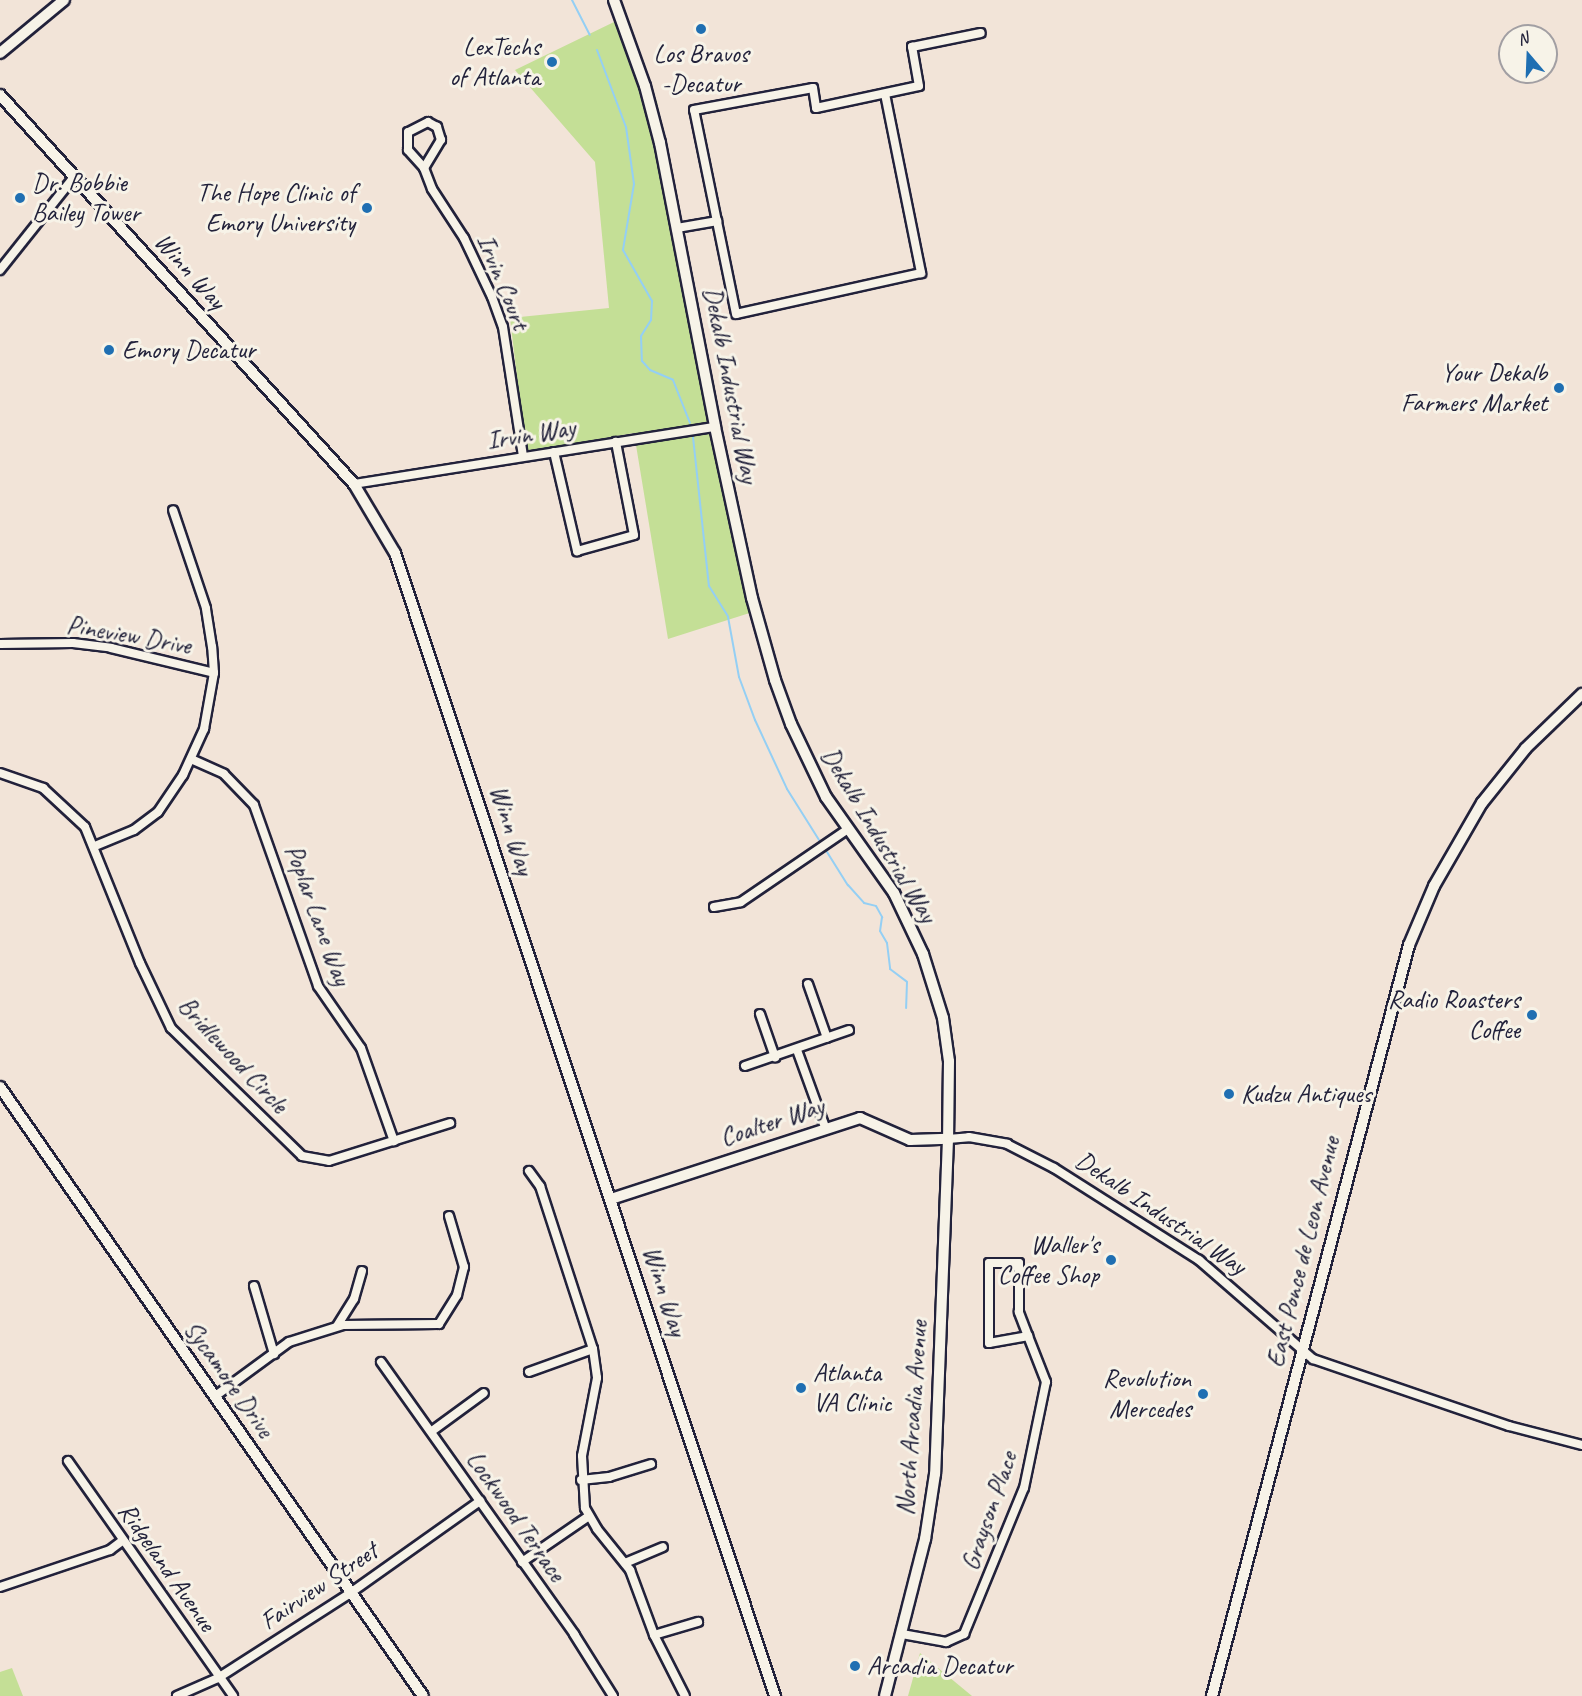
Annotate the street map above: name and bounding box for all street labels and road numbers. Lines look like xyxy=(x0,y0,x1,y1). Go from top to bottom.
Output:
street label: Winn Way xyxy=(147,226,233,316)
street label: Irvin Court xyxy=(470,230,536,334)
street label: Dekalb Industrial Way xyxy=(697,284,765,486)
street label: Irvin Way xyxy=(484,412,578,456)
street label: Pineview Drive xyxy=(64,609,194,661)
street label: Dekalb Industrial Way xyxy=(814,742,944,928)
street label: Winn Way xyxy=(483,781,541,879)
street label: Poplar Lane Way xyxy=(278,840,358,990)
street label: Bridlewood Circle xyxy=(171,990,295,1120)
street label: Coalter Way xyxy=(716,1091,828,1153)
street label: East Ponce de Leon Avenue xyxy=(1259,1134,1347,1370)
street label: Dekalb Industrial Way xyxy=(1070,1144,1252,1282)
street label: Winn Way xyxy=(636,1242,694,1340)
street label: Sycamore Drive xyxy=(177,1314,281,1444)
street label: North Arcadia Avenue xyxy=(890,1320,934,1516)
street label: Lockwood Terrace xyxy=(459,1445,573,1587)
street label: Grayson Place xyxy=(954,1447,1024,1575)
street label: Ridgeland Avenue xyxy=(111,1497,223,1637)
street label: Fairview Street xyxy=(254,1535,384,1637)

